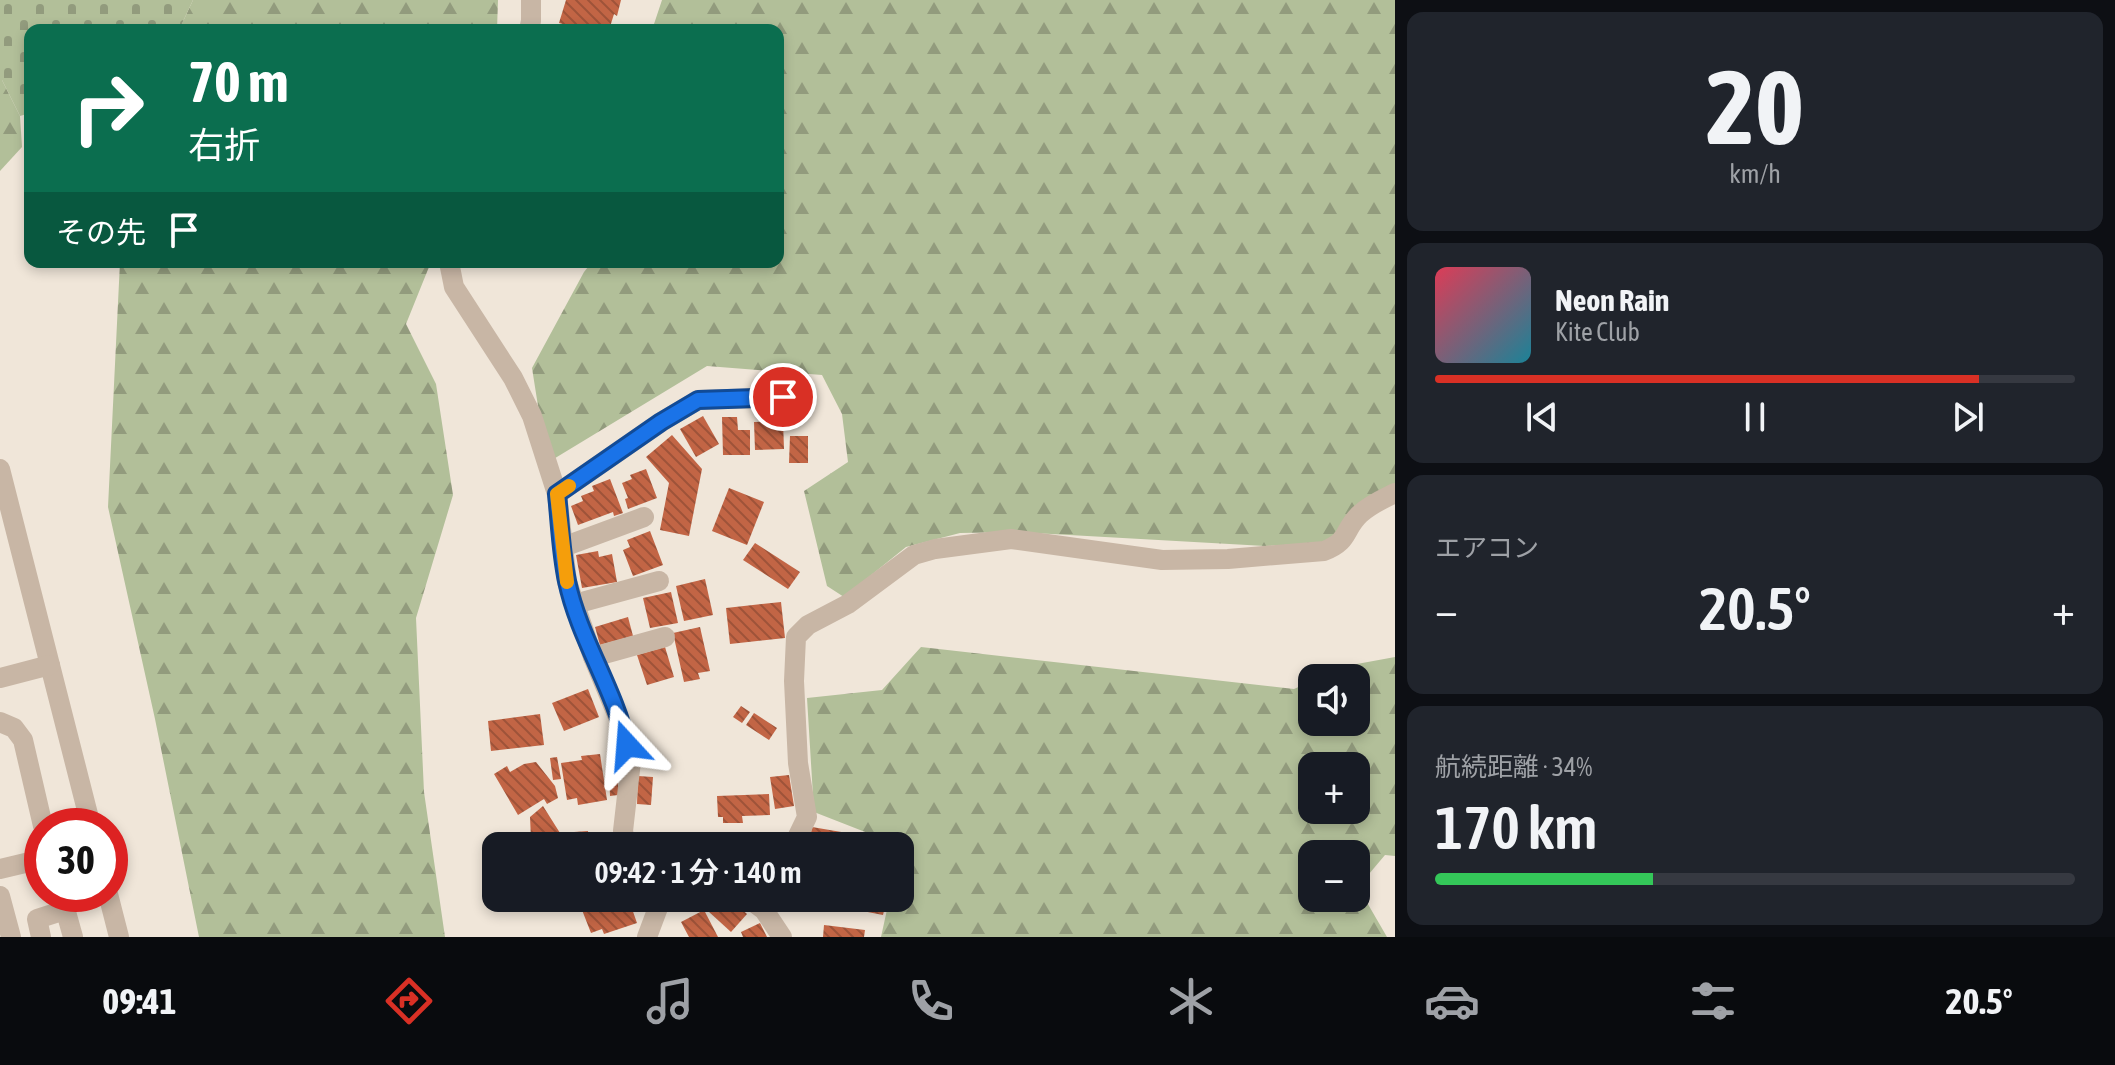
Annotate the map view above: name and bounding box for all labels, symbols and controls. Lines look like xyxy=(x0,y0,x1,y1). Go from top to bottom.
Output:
text: 20 xyxy=(1706,47,1804,166)
text: 70 m xyxy=(188,50,289,114)
icon: right xyxy=(56,56,160,160)
text: 右折 xyxy=(188,124,260,166)
text: km/h xyxy=(1729,159,1781,189)
icon: arrive xyxy=(162,208,206,252)
text: その先 xyxy=(56,215,146,249)
text: Neon Rain xyxy=(1555,283,1669,317)
text: Kite Club xyxy=(1555,317,1640,347)
pin xyxy=(749,363,817,431)
icon: arrive xyxy=(761,375,805,419)
icon: previous xyxy=(1520,395,1564,439)
icon: pause xyxy=(1733,395,1777,439)
icon: next xyxy=(1946,395,1990,439)
text: エアコン xyxy=(1435,533,1539,563)
text: 20.5° xyxy=(1699,574,1811,643)
text: − xyxy=(1435,584,1458,634)
text: + xyxy=(2052,584,2075,634)
map controls xyxy=(1298,664,1370,912)
button: sound xyxy=(1298,664,1370,736)
position arrow xyxy=(585,703,669,787)
button: + xyxy=(1298,752,1370,824)
text: 航続距離 · 34% xyxy=(1435,752,1592,782)
text: 170 km xyxy=(1435,793,1597,862)
speed limit sign: 30 xyxy=(24,808,128,912)
button: − xyxy=(1298,840,1370,912)
text: 09:42 · 1 分 · 140 m xyxy=(594,855,802,889)
icon: directions xyxy=(381,973,437,1029)
icon: music xyxy=(642,973,698,1029)
icon: phone xyxy=(903,973,959,1029)
icon: climate xyxy=(1163,973,1219,1029)
icon: car xyxy=(1424,973,1480,1029)
icon: filters xyxy=(1685,973,1741,1029)
text: 09:41 xyxy=(102,980,176,1022)
text: 20.5° xyxy=(1945,980,2013,1022)

